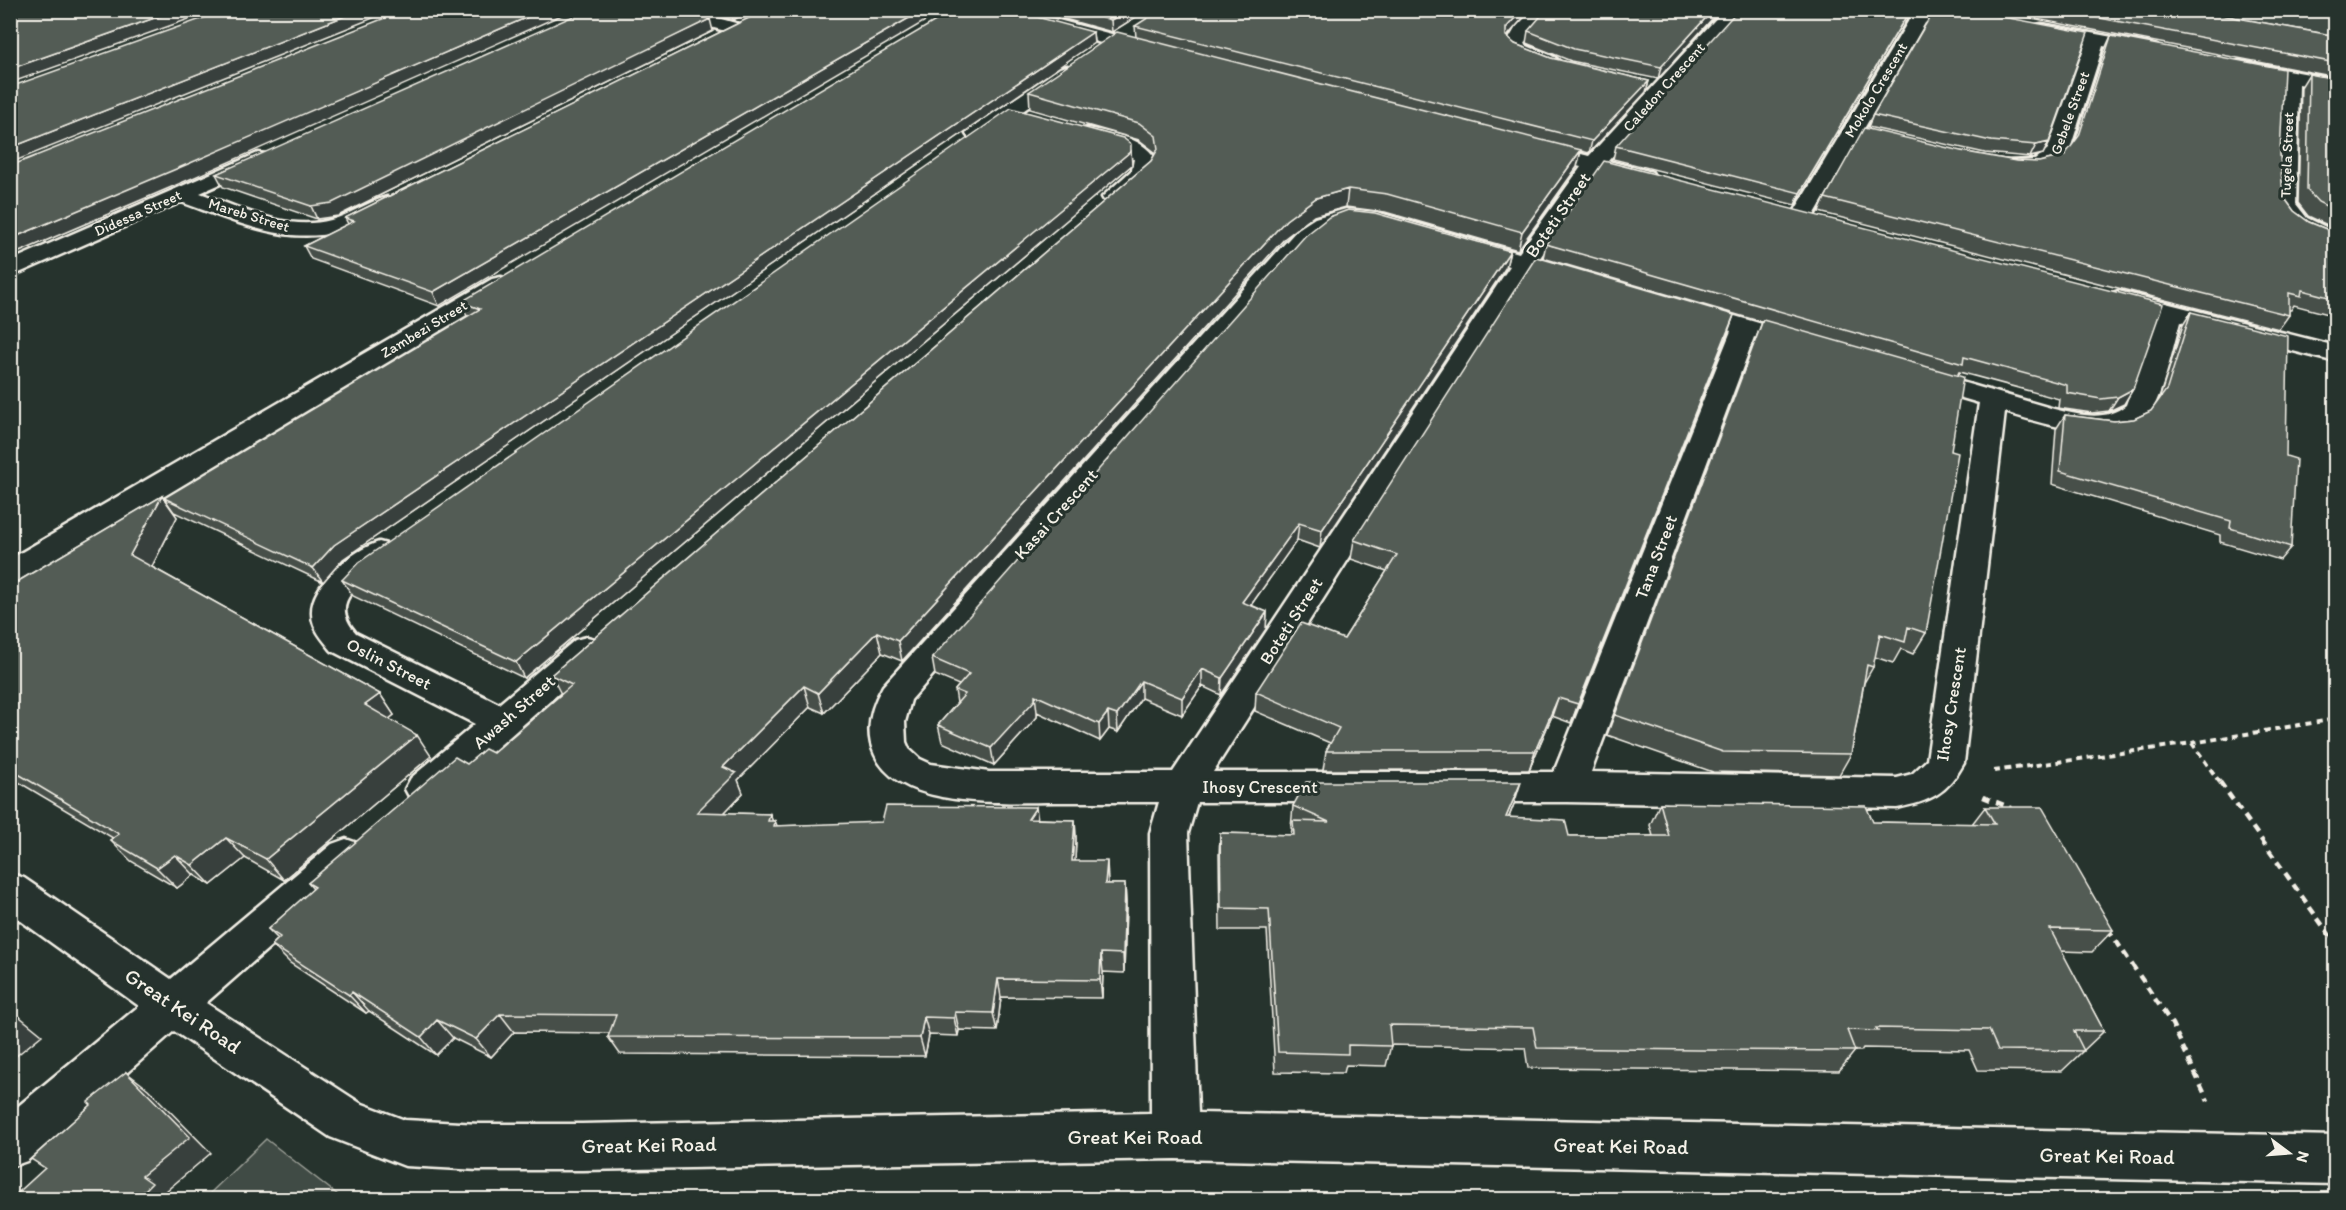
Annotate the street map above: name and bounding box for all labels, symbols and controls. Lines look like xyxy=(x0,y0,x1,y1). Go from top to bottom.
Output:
street label: Caledon Crescent xyxy=(1619,38,1709,135)
street label: Mokolo Crescent xyxy=(1841,39,1912,141)
street label: Gebele Street xyxy=(2047,69,2094,157)
street label: Tugela Street xyxy=(2277,111,2298,198)
street label: Boteti Street xyxy=(1521,168,1596,262)
street label: Didessa Street xyxy=(92,186,185,240)
street label: Mareb Street xyxy=(206,194,292,236)
street label: Zambezi Street xyxy=(377,296,471,362)
street label: Kasai Crescent xyxy=(1009,464,1103,564)
street label: Tana Street xyxy=(1630,511,1682,602)
street label: Boteti Street xyxy=(1255,573,1327,669)
street label: Oslin Street xyxy=(343,633,435,695)
street label: Ihosy Crescent xyxy=(1931,645,1971,763)
street label: Awash Street xyxy=(468,670,560,754)
street label: Ihosy Crescent xyxy=(1202,776,1318,798)
street label: Great Kei Road xyxy=(120,962,247,1059)
north arrow xyxy=(2259,1123,2319,1183)
street label: Great Kei Road xyxy=(1067,1124,1203,1149)
street label: Great Kei Road xyxy=(581,1131,717,1158)
street label: Great Kei Road xyxy=(1553,1132,1689,1159)
street label: Great Kei Road xyxy=(2039,1142,2175,1169)
text: N xyxy=(2292,1149,2314,1165)

